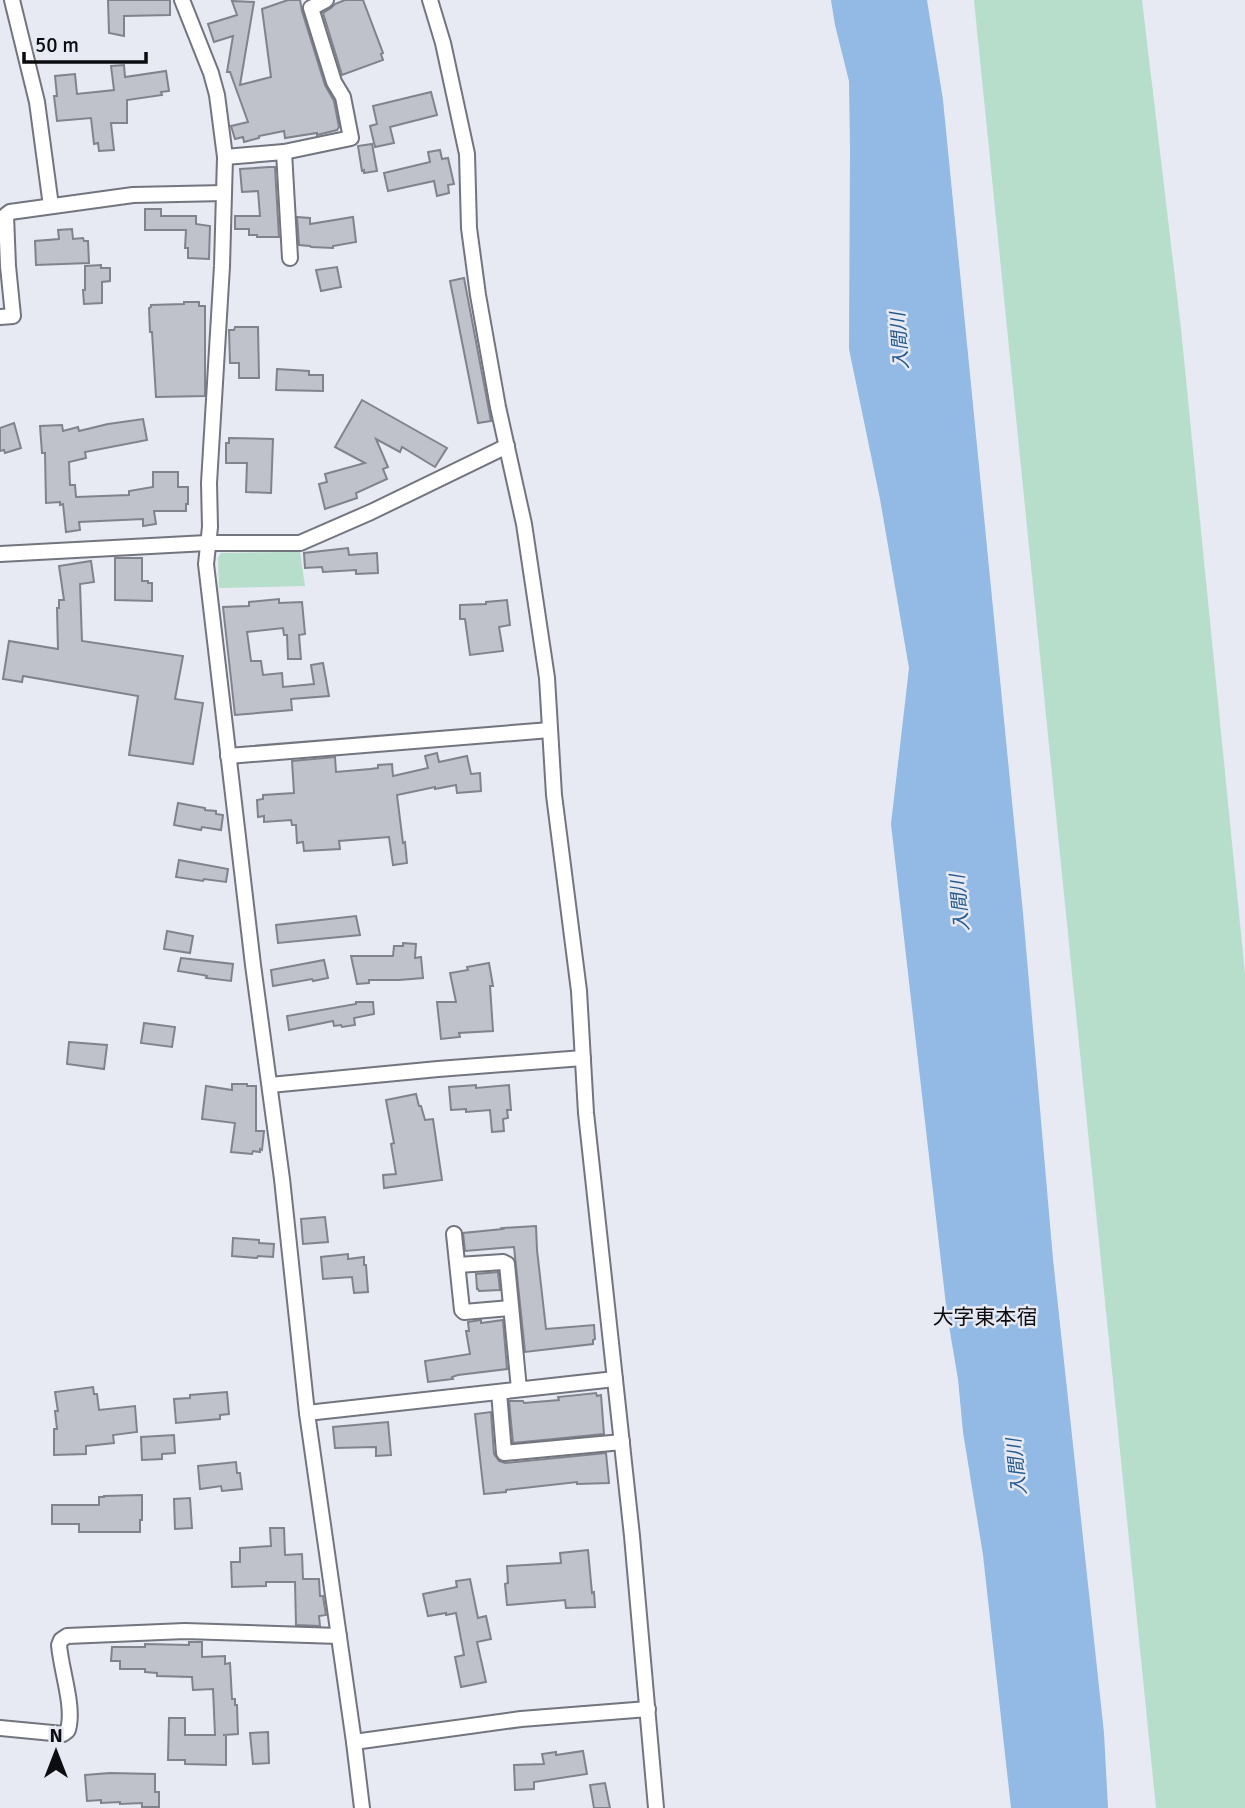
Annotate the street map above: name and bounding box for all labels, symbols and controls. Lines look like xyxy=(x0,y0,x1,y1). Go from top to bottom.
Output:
scale bar xyxy=(24,21,147,65)
text: 50 m xyxy=(35,32,79,58)
water label: 入間川 xyxy=(886,310,914,370)
water label: 入間川 xyxy=(945,871,974,932)
district label: 大字東本宿 xyxy=(933,1304,1038,1330)
water label: 入間川 xyxy=(1002,1435,1032,1497)
north arrow xyxy=(21,1717,91,1787)
text: N xyxy=(49,1724,63,1748)

